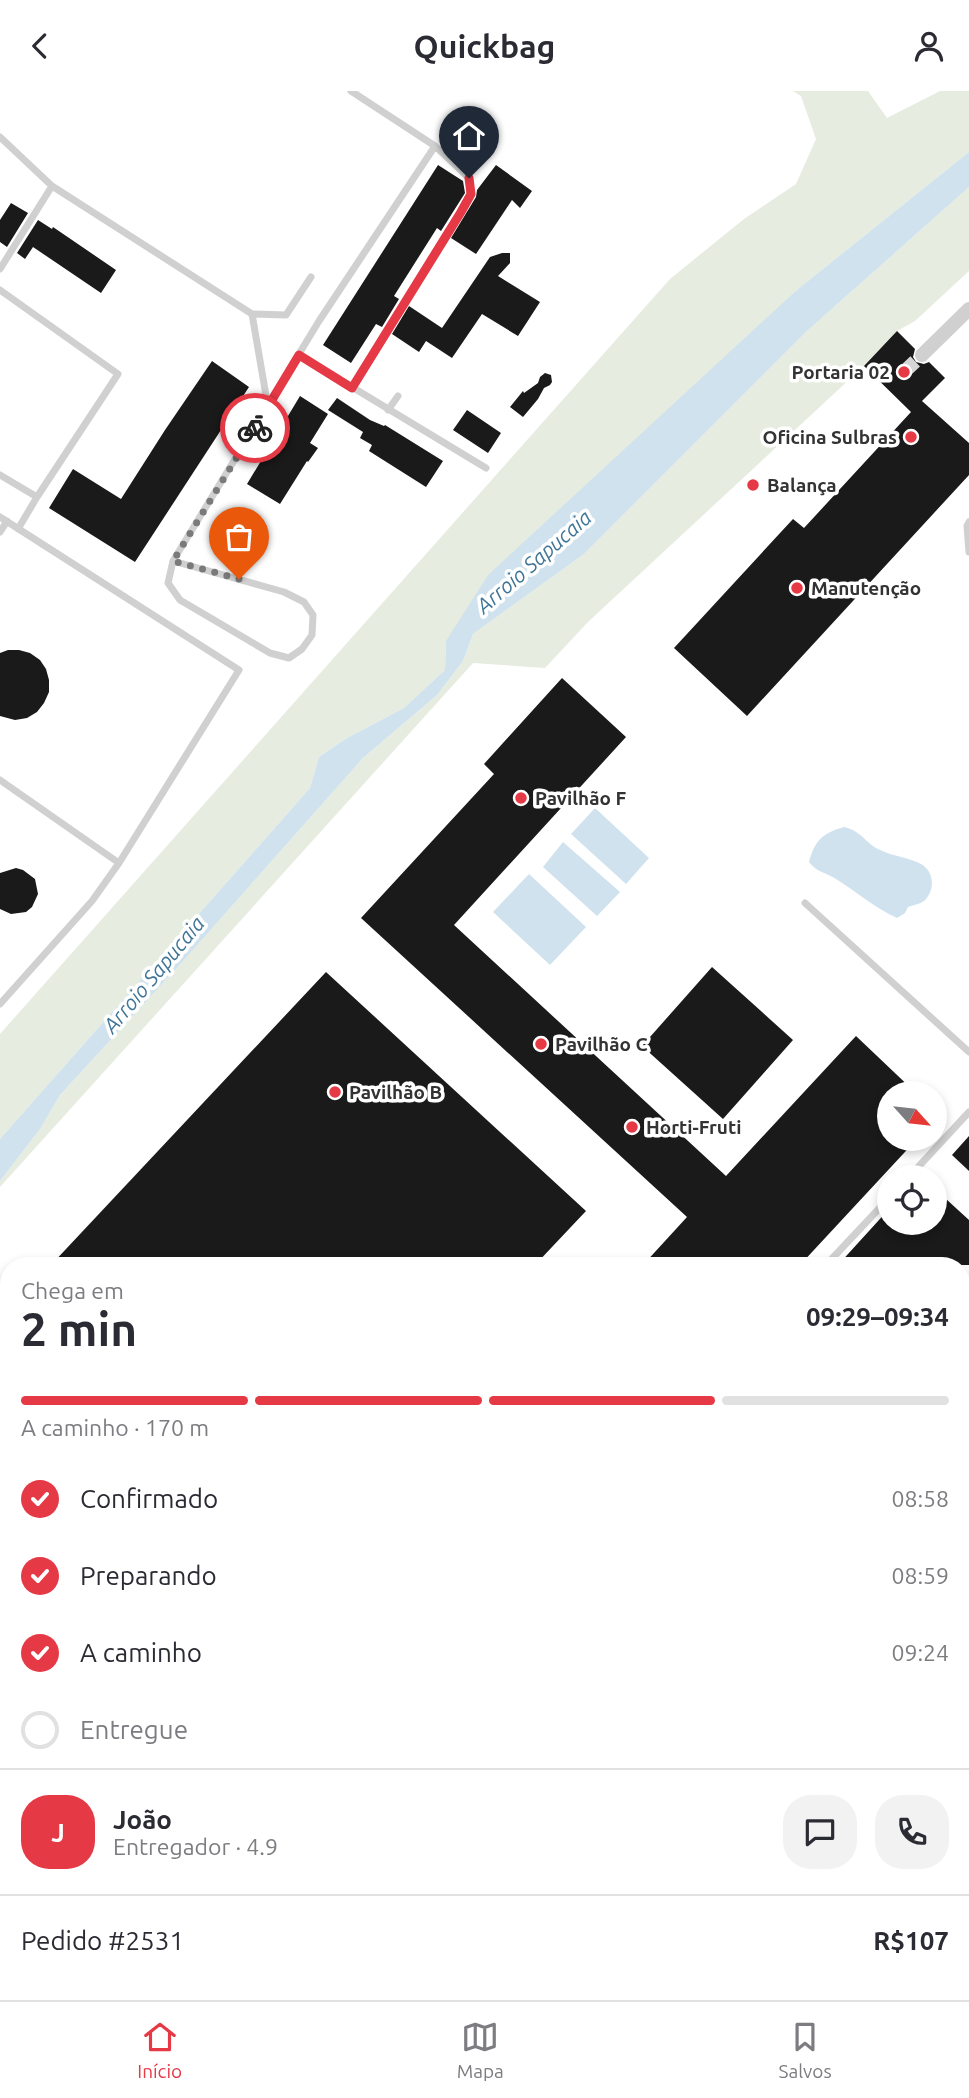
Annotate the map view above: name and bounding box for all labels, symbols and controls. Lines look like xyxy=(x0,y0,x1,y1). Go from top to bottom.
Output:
icon: back xyxy=(21,27,59,65)
icon: person xyxy=(910,27,948,65)
text: Quickbag xyxy=(414,28,555,64)
pin xyxy=(439,106,499,178)
icon: home xyxy=(450,117,488,155)
place label: Portaria 02 xyxy=(791,361,890,383)
marker: Portaria 02 xyxy=(896,364,912,380)
courier xyxy=(220,393,290,463)
icon: bike xyxy=(236,409,274,447)
place label: Oficina Sulbras xyxy=(762,426,897,448)
marker: Oficina Sulbras xyxy=(903,429,919,445)
place label: Balança xyxy=(767,474,837,496)
marker: Balança xyxy=(745,477,761,493)
water label: Arroio Sapucaia xyxy=(470,505,596,618)
pin xyxy=(209,507,269,579)
icon: bag xyxy=(220,518,258,556)
place label: Manutenção xyxy=(811,577,921,599)
marker: Manutenção xyxy=(789,580,805,596)
place label: Pavilhão F xyxy=(535,787,626,809)
marker: Pavilhão F xyxy=(513,790,529,806)
water label: Arroio Sapucaia xyxy=(97,911,209,1038)
place label: Pavilhão C xyxy=(555,1033,648,1055)
marker: Pavilhão C xyxy=(533,1036,549,1052)
place label: Pavilhão B xyxy=(349,1081,442,1103)
north arrow xyxy=(877,1081,947,1151)
map controls xyxy=(877,1081,947,1235)
marker: Pavilhão B xyxy=(327,1084,343,1100)
place label: Horti-Fruti xyxy=(646,1116,741,1138)
marker: Horti-Fruti xyxy=(624,1119,640,1135)
button: locate xyxy=(877,1165,947,1235)
text: Chega em xyxy=(21,1278,124,1303)
text: 09:29–09:34 xyxy=(806,1302,949,1331)
text: 2 min xyxy=(21,1303,137,1355)
text: A caminho · 170 m xyxy=(21,1415,209,1440)
icon: check xyxy=(21,1480,59,1518)
text: Confirmado xyxy=(80,1484,218,1513)
text: 08:58 xyxy=(891,1486,949,1511)
icon: check xyxy=(21,1557,59,1595)
text: Preparando xyxy=(80,1561,217,1590)
text: 08:59 xyxy=(891,1563,949,1588)
icon: check xyxy=(21,1634,59,1672)
text: A caminho xyxy=(80,1638,202,1667)
text: 09:24 xyxy=(891,1640,949,1665)
text: Entregue xyxy=(80,1715,188,1744)
button: chat xyxy=(783,1795,857,1869)
button: phone xyxy=(875,1795,949,1869)
text: João xyxy=(113,1805,172,1834)
text: J xyxy=(51,1818,65,1847)
text: Entregador · 4.9 xyxy=(113,1834,278,1859)
text: Pedido #2531 xyxy=(21,1926,184,1955)
text: R$107 xyxy=(873,1926,949,1955)
tab: Início xyxy=(137,2018,182,2082)
tab: Mapa xyxy=(457,2018,504,2082)
tab: Salvos xyxy=(778,2018,832,2082)

